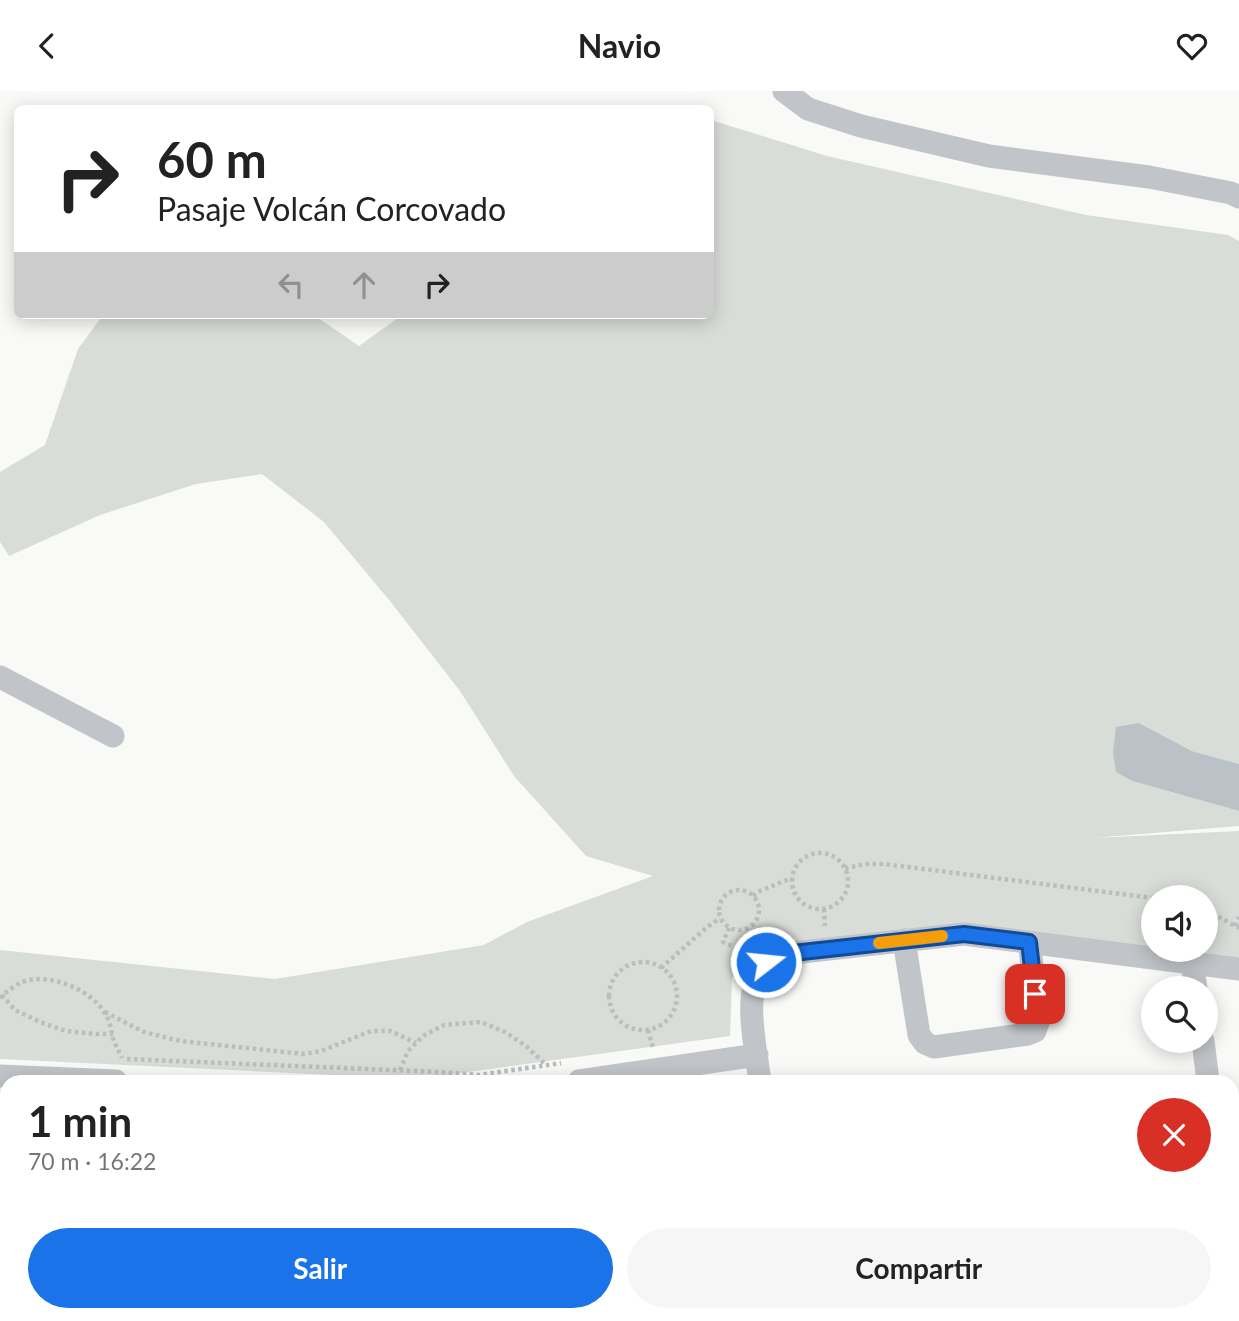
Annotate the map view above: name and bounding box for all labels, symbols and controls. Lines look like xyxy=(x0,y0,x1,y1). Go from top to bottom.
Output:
text: Navio xyxy=(578,26,661,65)
icon: back xyxy=(28,27,66,65)
icon: heart xyxy=(1173,27,1211,65)
text: 60 m xyxy=(157,130,267,188)
icon: right xyxy=(42,133,133,224)
text: Pasaje Volcán Corcovado xyxy=(157,189,506,228)
icon: left xyxy=(272,266,310,304)
icon: ahead xyxy=(345,266,383,304)
icon: right xyxy=(418,266,456,304)
map controls xyxy=(1141,885,1218,1053)
button: sound xyxy=(1141,885,1218,962)
position arrow xyxy=(729,925,803,999)
pin xyxy=(1005,964,1065,1024)
icon: arrive xyxy=(1016,975,1054,1013)
button: search xyxy=(1141,976,1218,1053)
text: 1 min xyxy=(28,1096,132,1146)
button: close xyxy=(1137,1098,1211,1172)
text: 70 m · 16:22 xyxy=(28,1147,156,1175)
button: Salir xyxy=(28,1228,613,1308)
button: Compartir xyxy=(627,1228,1211,1308)

